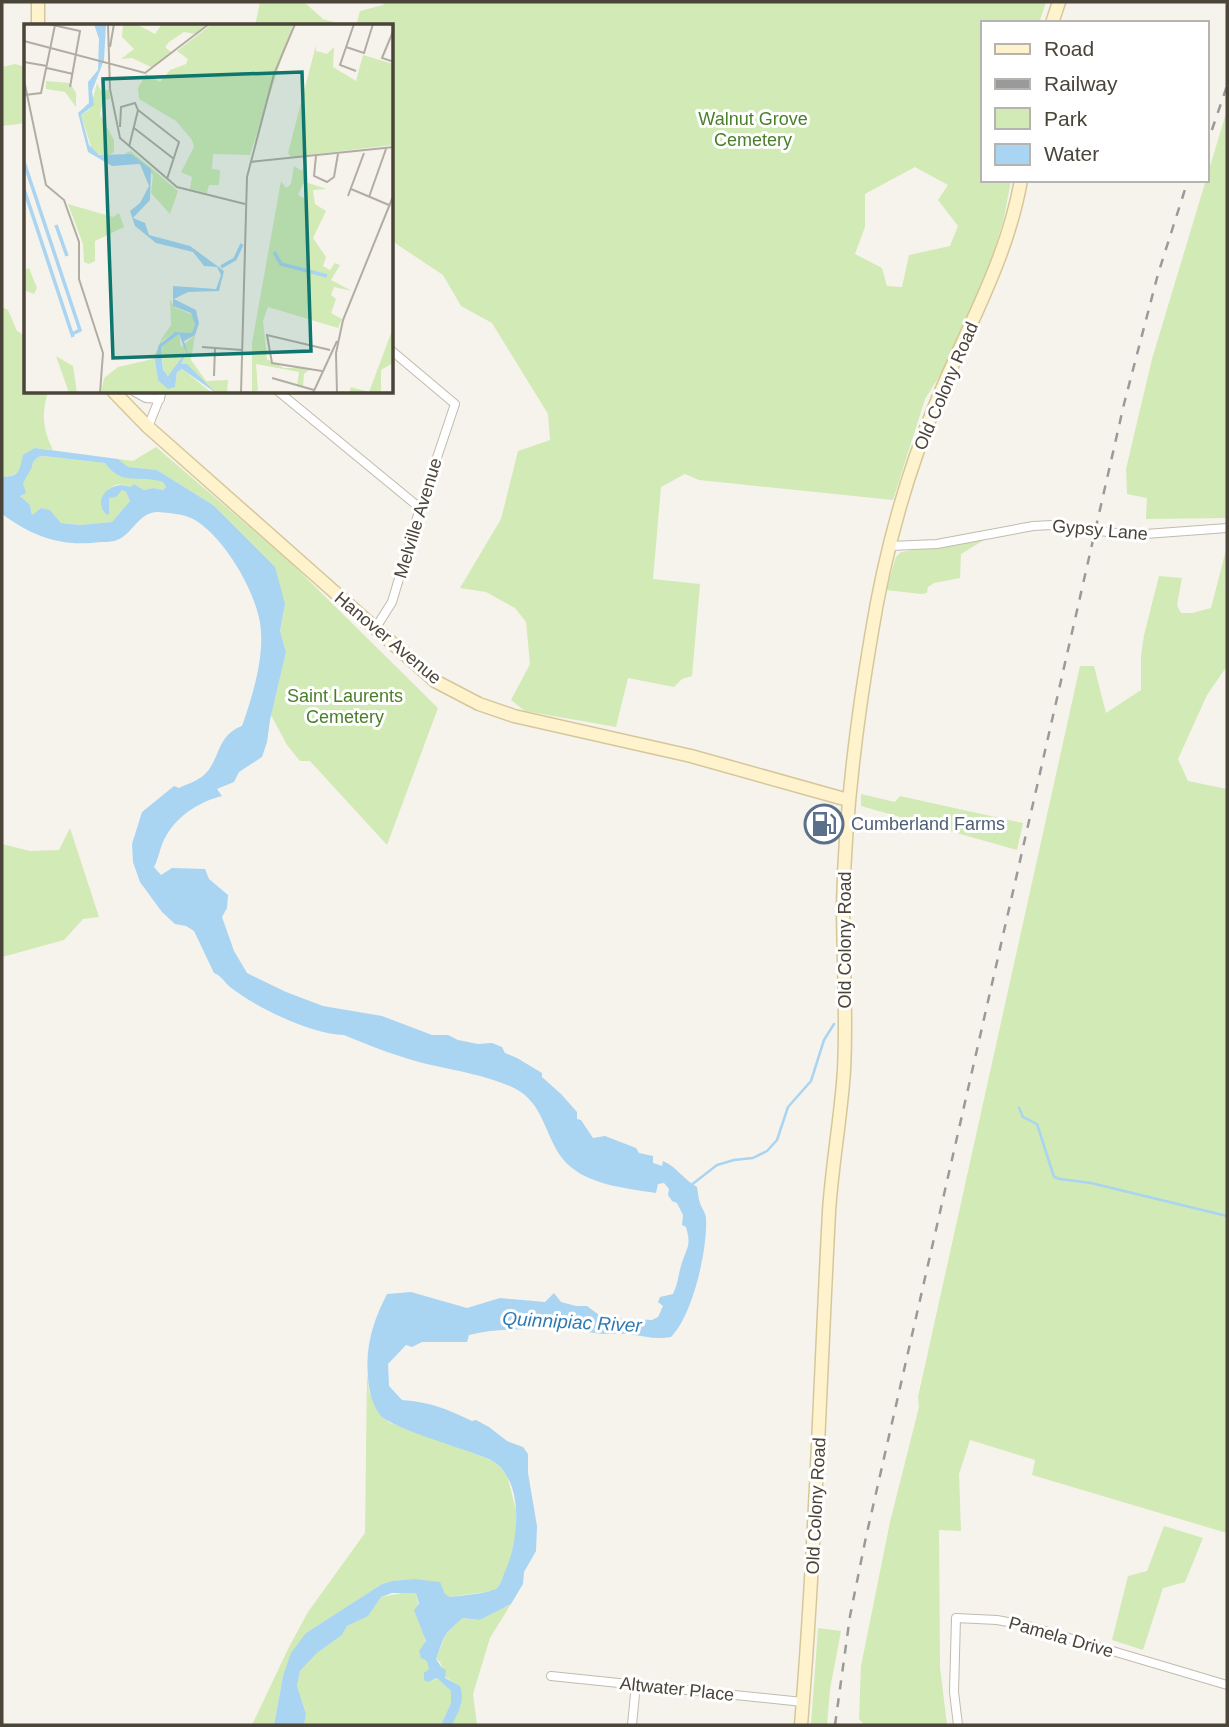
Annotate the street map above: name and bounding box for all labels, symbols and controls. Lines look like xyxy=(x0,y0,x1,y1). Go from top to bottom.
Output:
legend xyxy=(981,21,1208,182)
inset map xyxy=(24,24,394,394)
text: Road xyxy=(1044,37,1094,60)
text: Railway xyxy=(1044,72,1118,95)
text: Park xyxy=(1044,107,1088,130)
park label: Walnut Grove Cemetery xyxy=(698,109,808,150)
text: Water xyxy=(1044,142,1099,165)
street label: Old Colony Road xyxy=(910,319,982,453)
street label: Melville Avenue xyxy=(390,455,446,581)
street label: Gypsy Lane xyxy=(1051,516,1149,544)
street label: Hanover Avenue xyxy=(331,588,445,688)
park label: Saint Laurents Cemetery xyxy=(287,686,403,727)
fuel station icon: Cumberland Farms xyxy=(803,803,845,845)
place label: Cumberland Farms xyxy=(851,814,1005,834)
street label: Old Colony Road xyxy=(835,871,855,1009)
water label: Quinnipiac River xyxy=(502,1308,643,1336)
street label: Old Colony Road xyxy=(802,1437,830,1575)
street label: Pamela Drive xyxy=(1006,1612,1116,1662)
street label: Altwater Place xyxy=(619,1673,735,1705)

